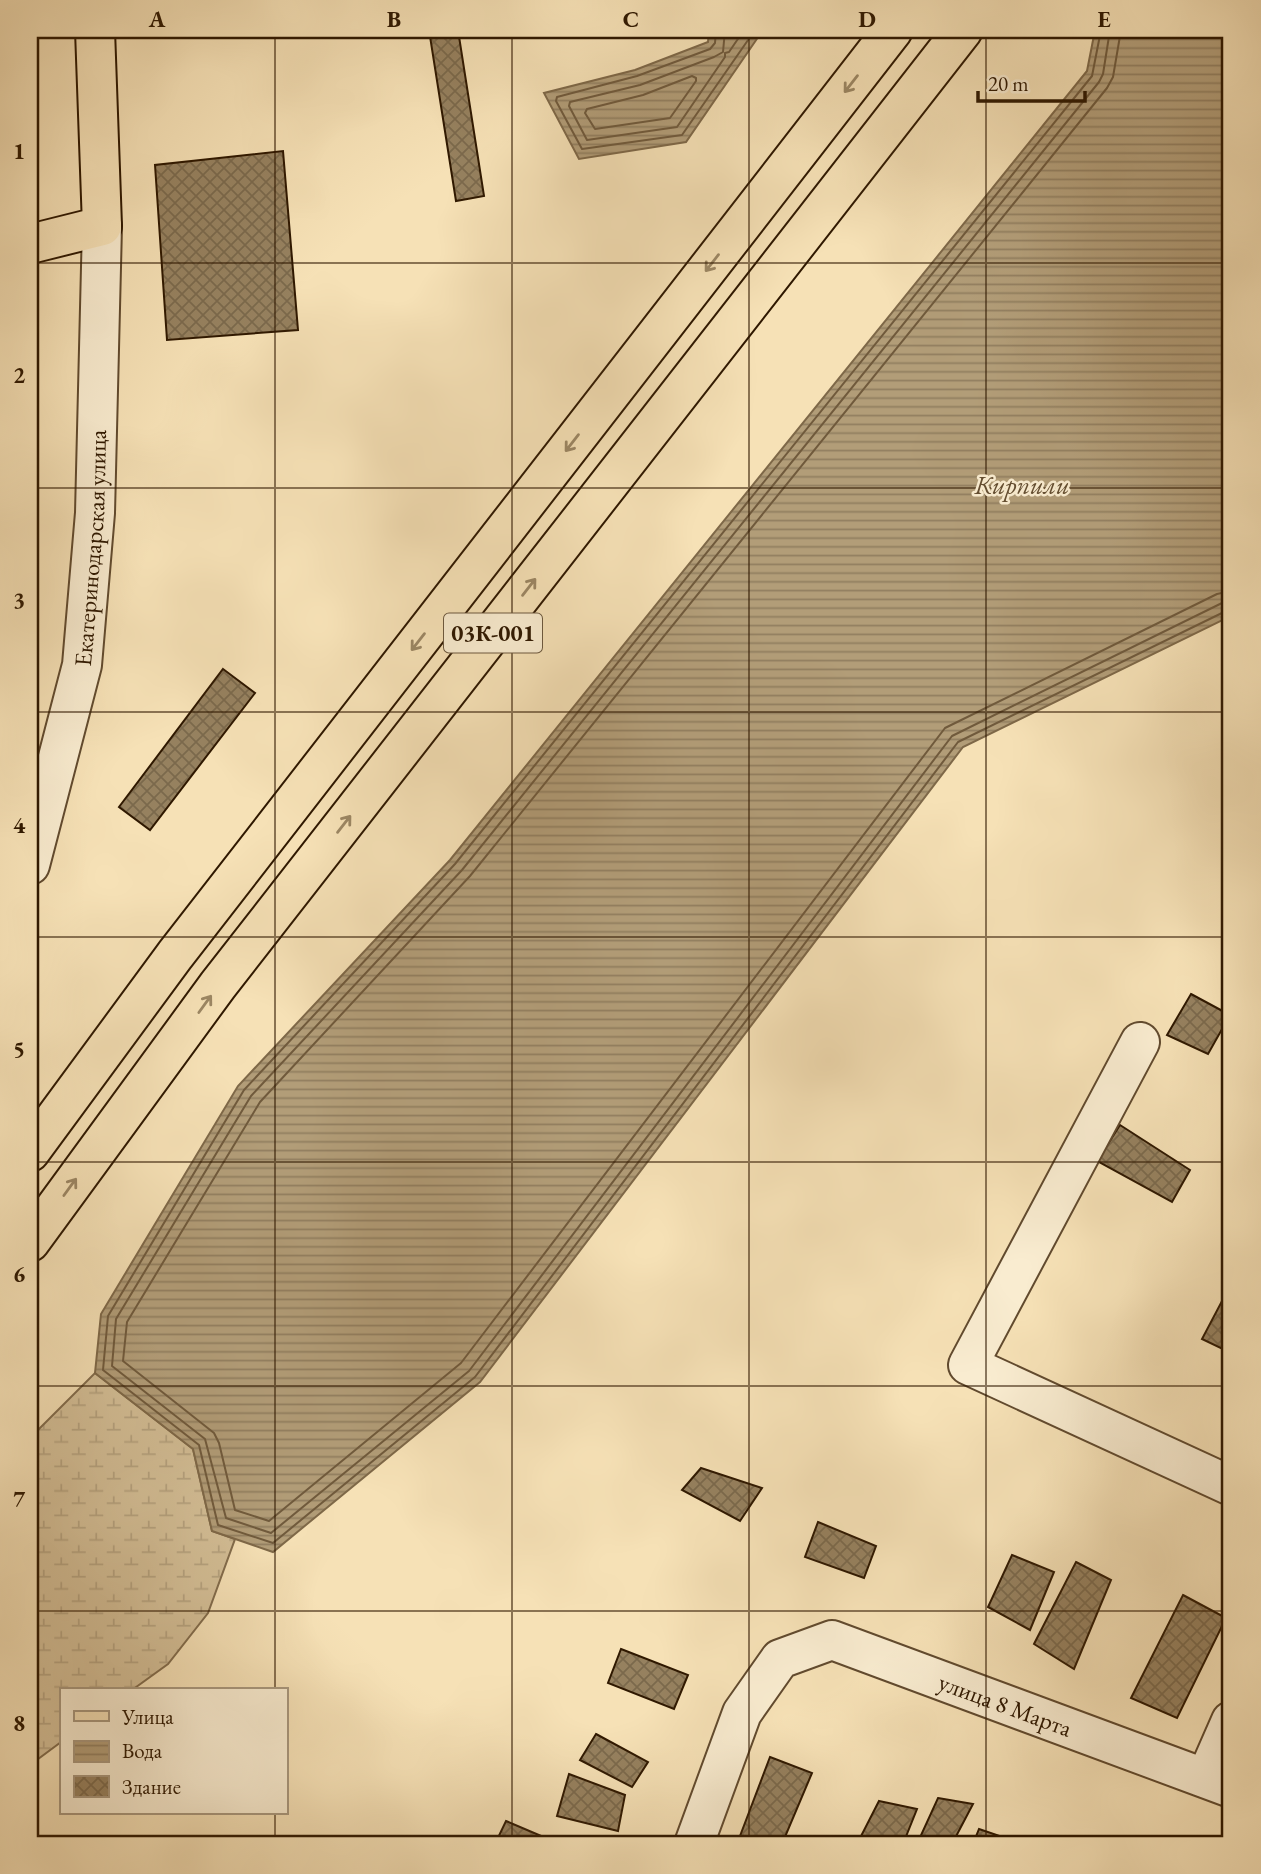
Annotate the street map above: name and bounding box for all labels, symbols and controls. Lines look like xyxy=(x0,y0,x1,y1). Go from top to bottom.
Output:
text: A xyxy=(148,4,166,34)
text: B xyxy=(387,4,401,34)
text: C xyxy=(623,4,639,34)
text: D xyxy=(858,4,876,34)
text: E xyxy=(1097,4,1111,34)
scale bar xyxy=(978,60,1084,104)
text: 20 m xyxy=(988,70,1029,97)
one-way arrow xyxy=(844,74,859,92)
text: 1 xyxy=(13,136,25,166)
one-way arrow xyxy=(704,254,719,272)
text: 2 xyxy=(13,360,25,390)
street label: Екатеринодарская улица xyxy=(66,429,113,668)
one-way arrow xyxy=(565,433,580,452)
water label: Кирпили xyxy=(974,468,1069,502)
one-way arrow xyxy=(522,578,537,596)
text: 3 xyxy=(13,585,25,615)
road number: 03К-001 xyxy=(444,614,542,652)
one-way arrow xyxy=(410,632,425,651)
text: 4 xyxy=(13,810,26,840)
one-way arrow xyxy=(336,815,351,834)
one-way arrow xyxy=(197,995,212,1014)
text: 5 xyxy=(13,1034,25,1064)
one-way arrow xyxy=(63,1178,77,1197)
text: 6 xyxy=(13,1259,25,1289)
text: 7 xyxy=(13,1484,26,1514)
street label: улица 8 Марта xyxy=(935,1666,1077,1743)
legend xyxy=(60,1688,287,1814)
text: Улица xyxy=(121,1703,174,1730)
text: 8 xyxy=(13,1708,25,1738)
text: Вода xyxy=(122,1737,163,1764)
text: Здание xyxy=(122,1773,181,1800)

